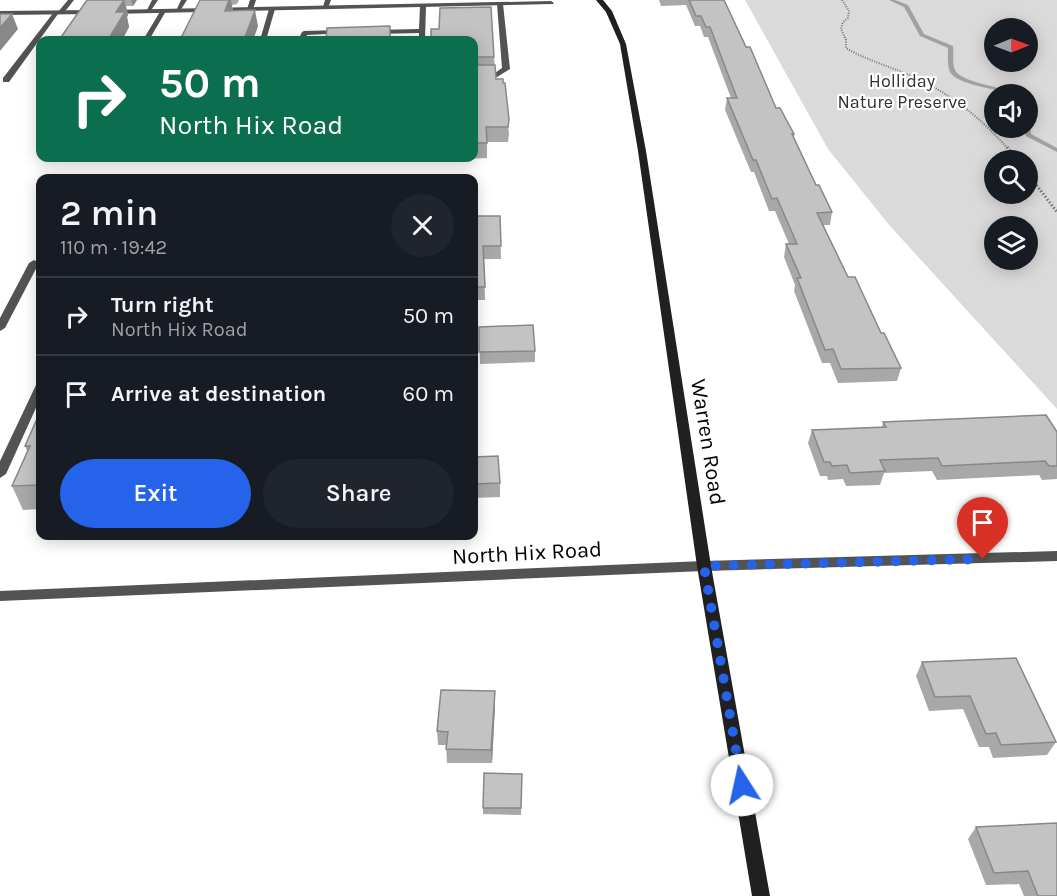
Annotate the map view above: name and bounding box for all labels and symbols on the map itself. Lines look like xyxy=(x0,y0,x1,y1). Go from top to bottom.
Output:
north arrow xyxy=(984,18,1038,72)
park label: Holliday Nature Preserve xyxy=(837,70,967,113)
street label: Warren Road xyxy=(685,377,731,507)
pin xyxy=(957,497,1008,559)
street label: North Hix Road xyxy=(451,536,603,570)
position arrow xyxy=(710,753,774,817)

